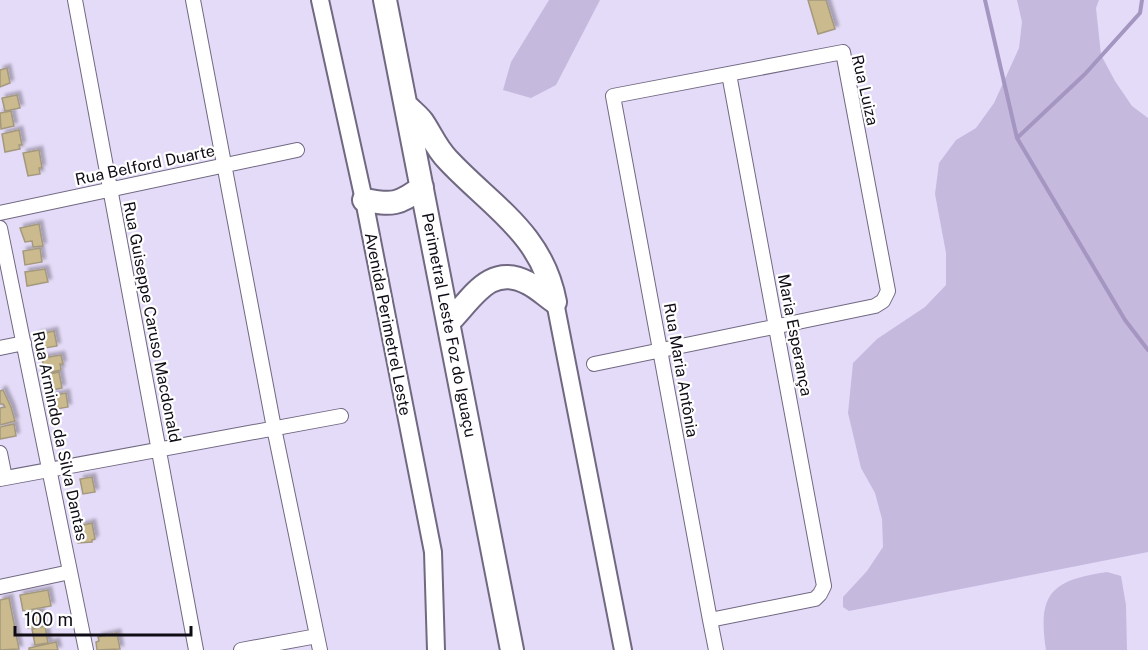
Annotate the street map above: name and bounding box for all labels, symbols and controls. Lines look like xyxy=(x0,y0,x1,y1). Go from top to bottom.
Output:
street label: Rua Luiza xyxy=(848,53,882,127)
street label: Rua Belford Duarte xyxy=(73,141,217,189)
street label: Rua Guiseppe Caruso Macdonald xyxy=(119,200,185,444)
street label: Perimetral Leste Foz do Iguaçu xyxy=(418,211,480,439)
street label: Avenida Perimetrel Leste xyxy=(361,231,415,417)
street label: Maria Esperança xyxy=(774,272,816,398)
street label: Rua Maria Antônia xyxy=(660,301,702,439)
street label: Rua Armindo da Silva Dantas xyxy=(28,330,92,542)
scale bar xyxy=(15,599,190,637)
text: 100 m xyxy=(24,609,73,630)

